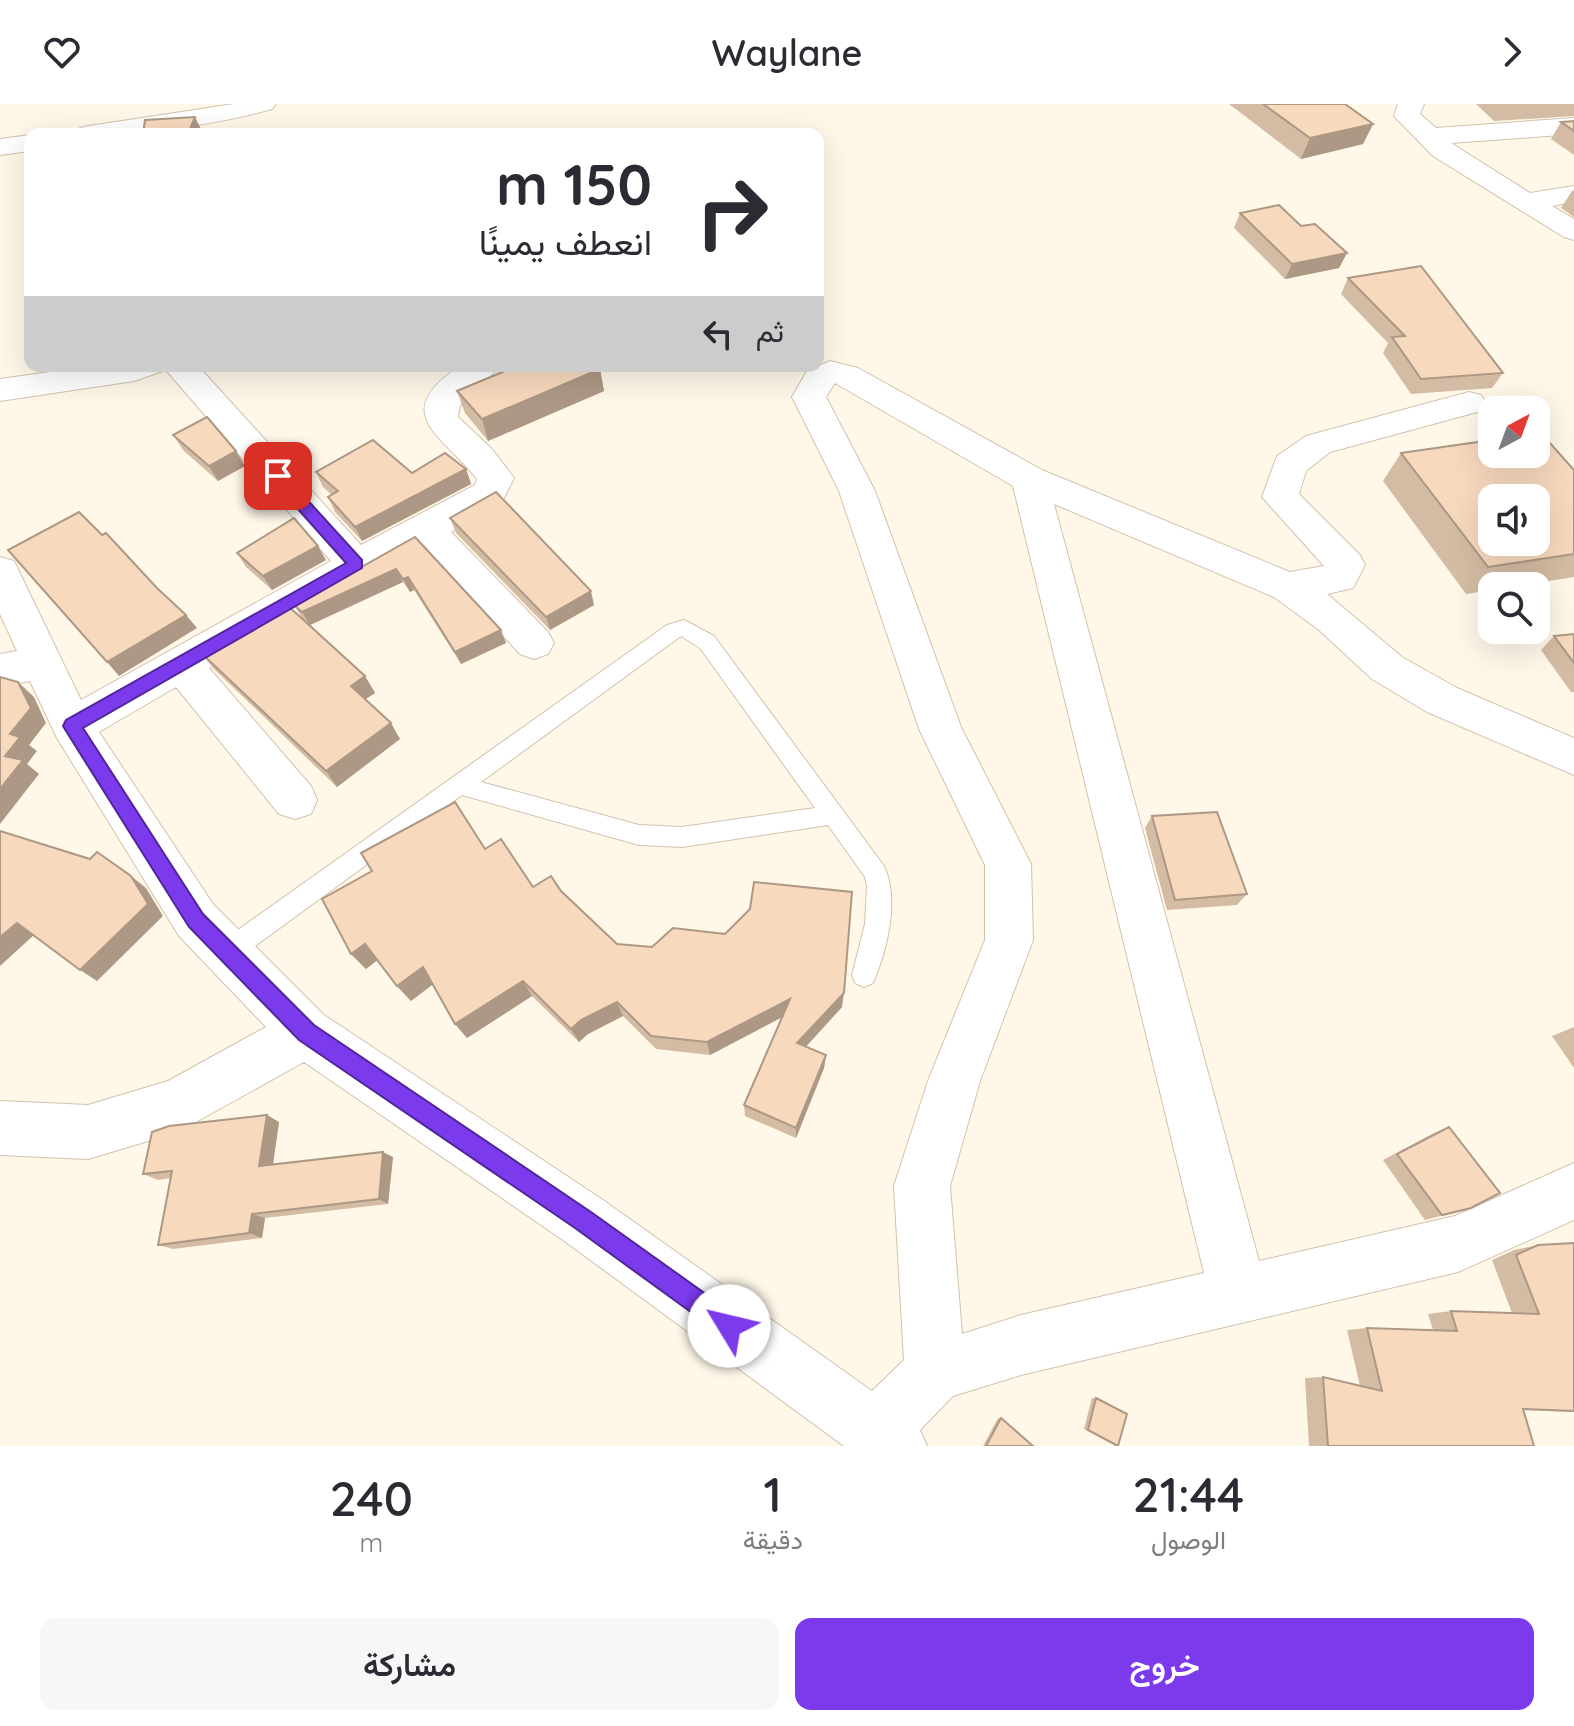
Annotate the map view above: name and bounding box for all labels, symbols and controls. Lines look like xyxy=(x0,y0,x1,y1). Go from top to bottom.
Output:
icon: heart xyxy=(40,30,84,74)
text: Waylane xyxy=(712,30,863,75)
icon: forward xyxy=(1490,30,1534,74)
text: 150 m xyxy=(496,149,652,219)
icon: right xyxy=(680,160,784,264)
text: انعطف يمينًا xyxy=(479,219,652,264)
icon: left xyxy=(696,312,740,356)
text: ثم xyxy=(756,312,784,350)
north arrow xyxy=(1478,396,1550,468)
map controls xyxy=(1478,396,1550,644)
pin xyxy=(244,442,312,510)
icon: arrive xyxy=(256,454,300,498)
button: sound xyxy=(1478,484,1550,556)
button: search xyxy=(1478,572,1550,644)
position arrow xyxy=(687,1284,771,1368)
text: 1 xyxy=(764,1464,782,1524)
text: 21:44 xyxy=(1133,1464,1244,1524)
text: 240 xyxy=(330,1468,413,1528)
text: دقيقة xyxy=(743,1523,803,1556)
text: الوصول xyxy=(1151,1523,1226,1556)
text: m xyxy=(360,1526,383,1559)
button: مشاركة xyxy=(40,1618,779,1710)
button: خروج xyxy=(795,1618,1534,1710)

